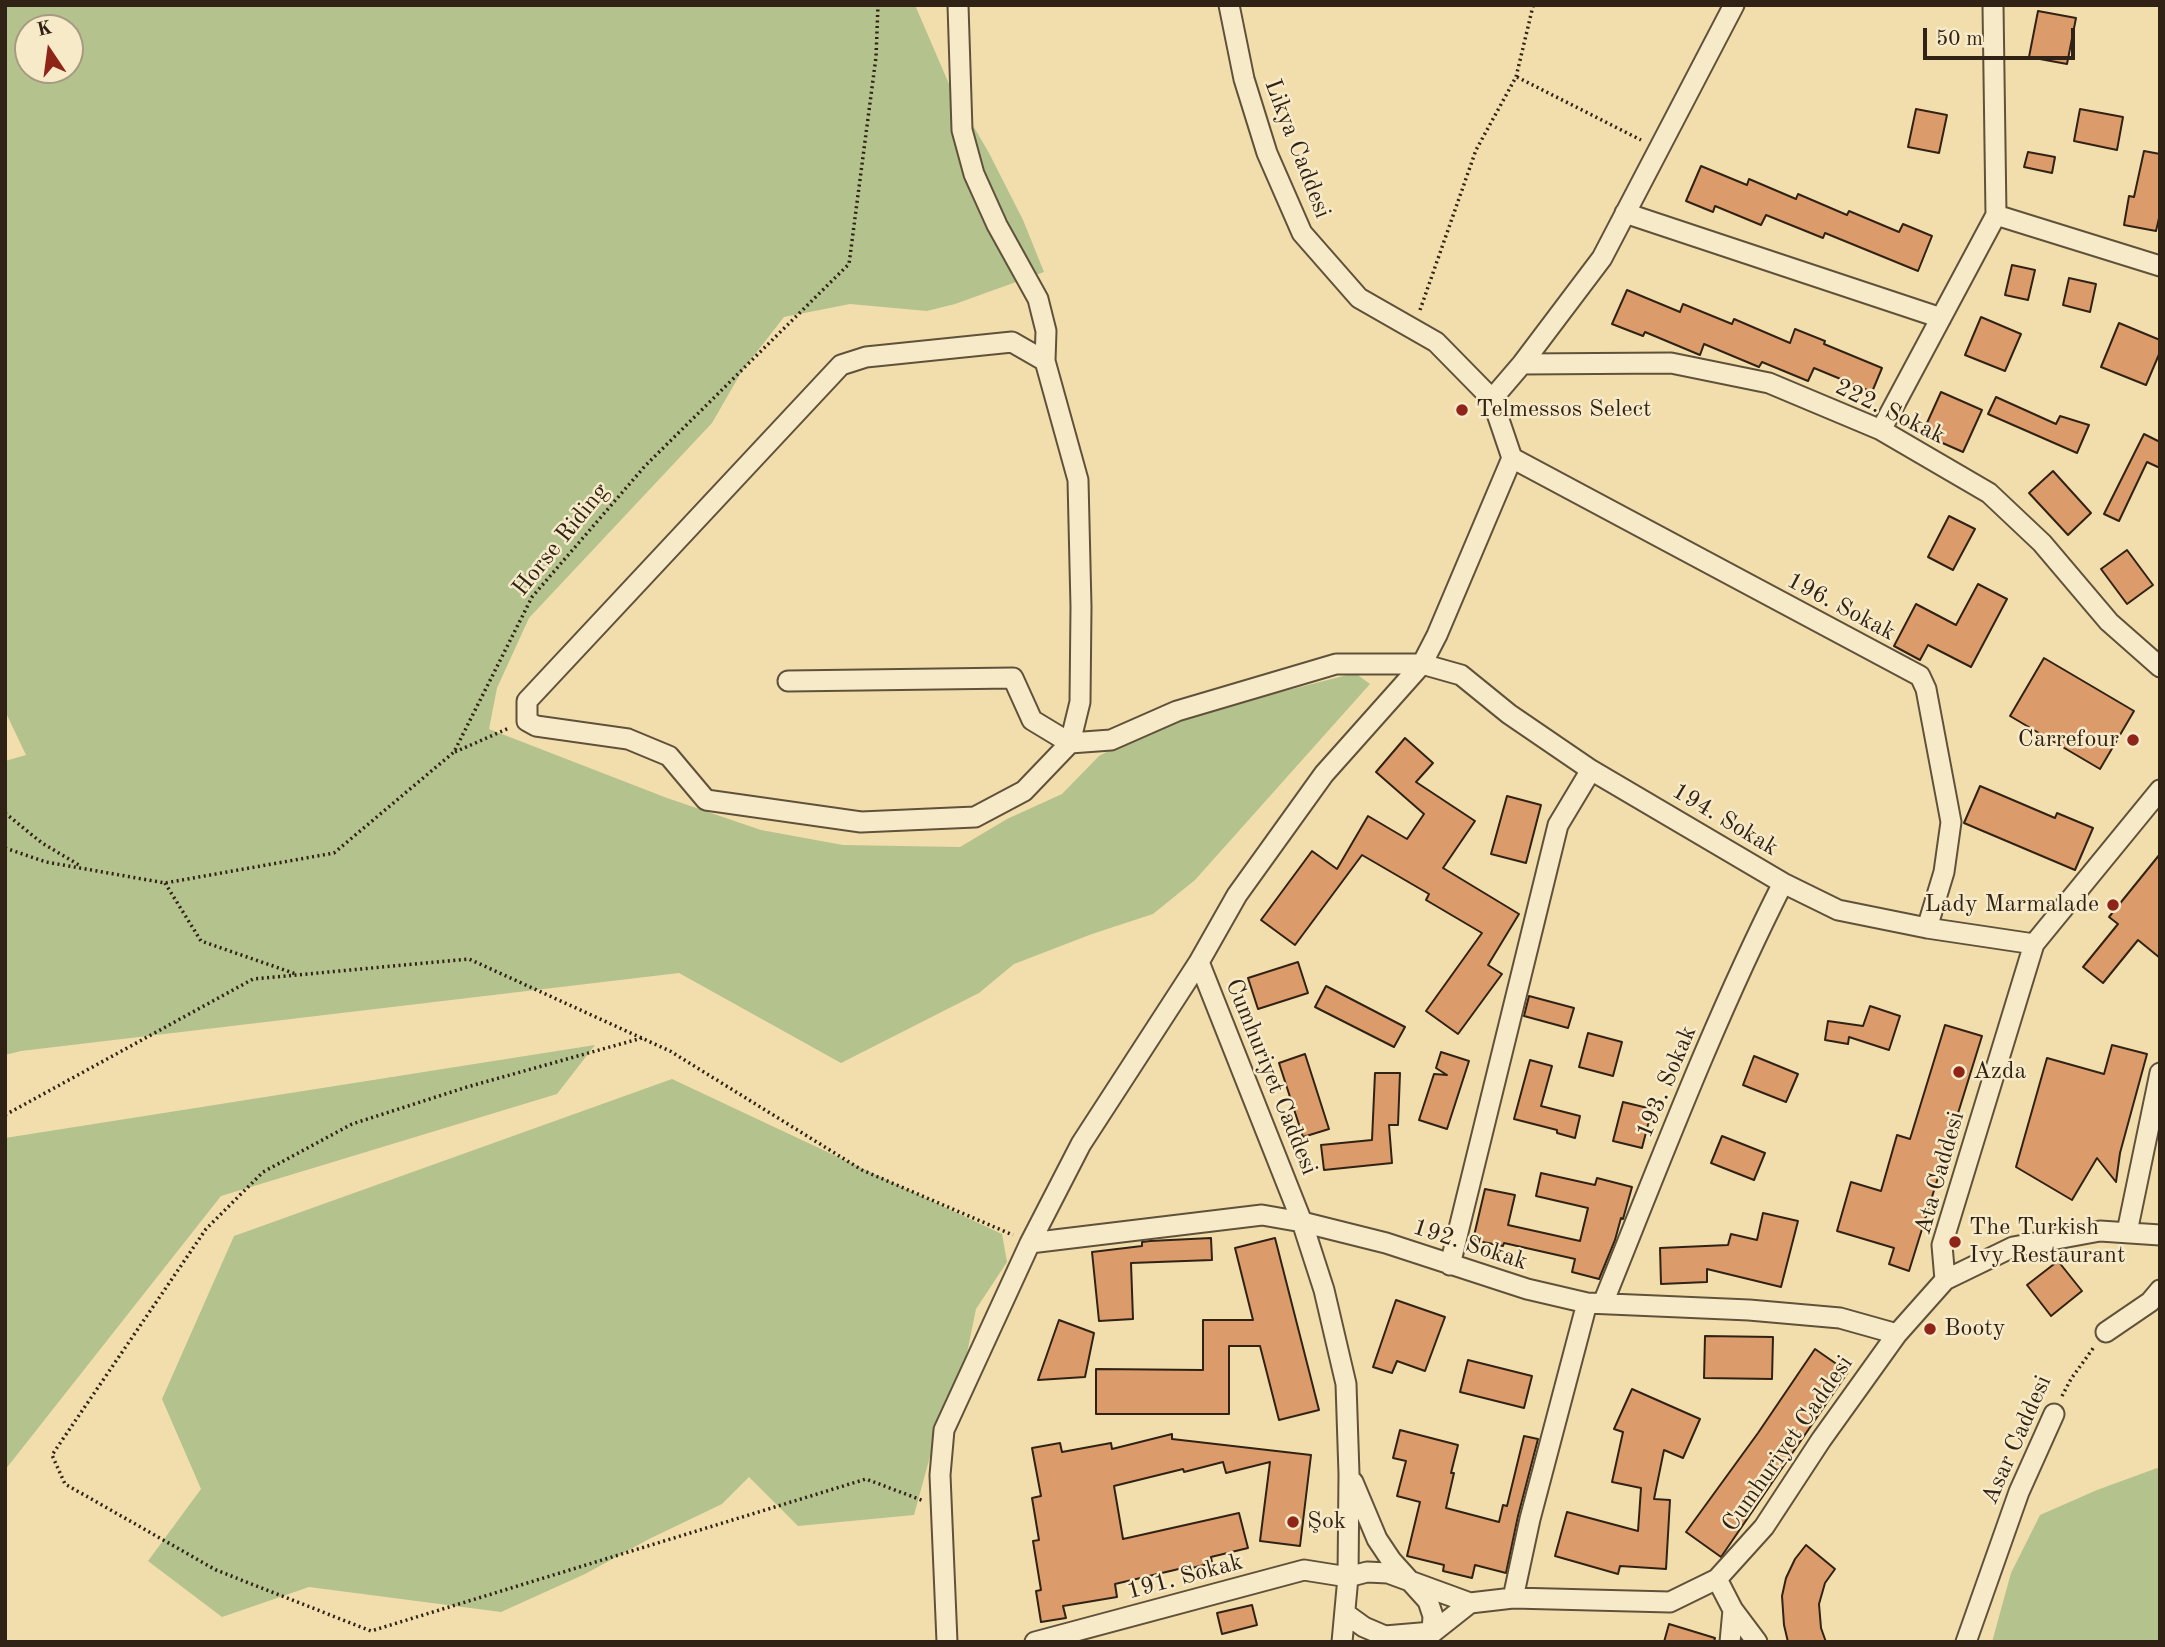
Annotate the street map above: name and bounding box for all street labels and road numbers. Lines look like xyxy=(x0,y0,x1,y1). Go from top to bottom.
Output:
street label: Likya Caddesi xyxy=(1257,75,1337,223)
street label: 222. Sokak xyxy=(1830,373,1950,451)
street label: Horse Riding xyxy=(507,478,615,602)
street label: 196. Sokak xyxy=(1782,566,1900,648)
street label: 194. Sokak xyxy=(1667,777,1783,863)
street label: Cumhuriyet Caddesi xyxy=(1219,975,1323,1179)
street label: 193. Sokak xyxy=(1631,1022,1703,1142)
street label: Ata Caddesi xyxy=(1909,1108,1971,1238)
street label: 192. Sokak xyxy=(1409,1213,1531,1277)
street label: Cumhuriyet Caddesi xyxy=(1716,1350,1860,1538)
street label: Asar Caddesi xyxy=(1976,1371,2058,1509)
street label: 191. Sokak xyxy=(1124,1548,1246,1606)

